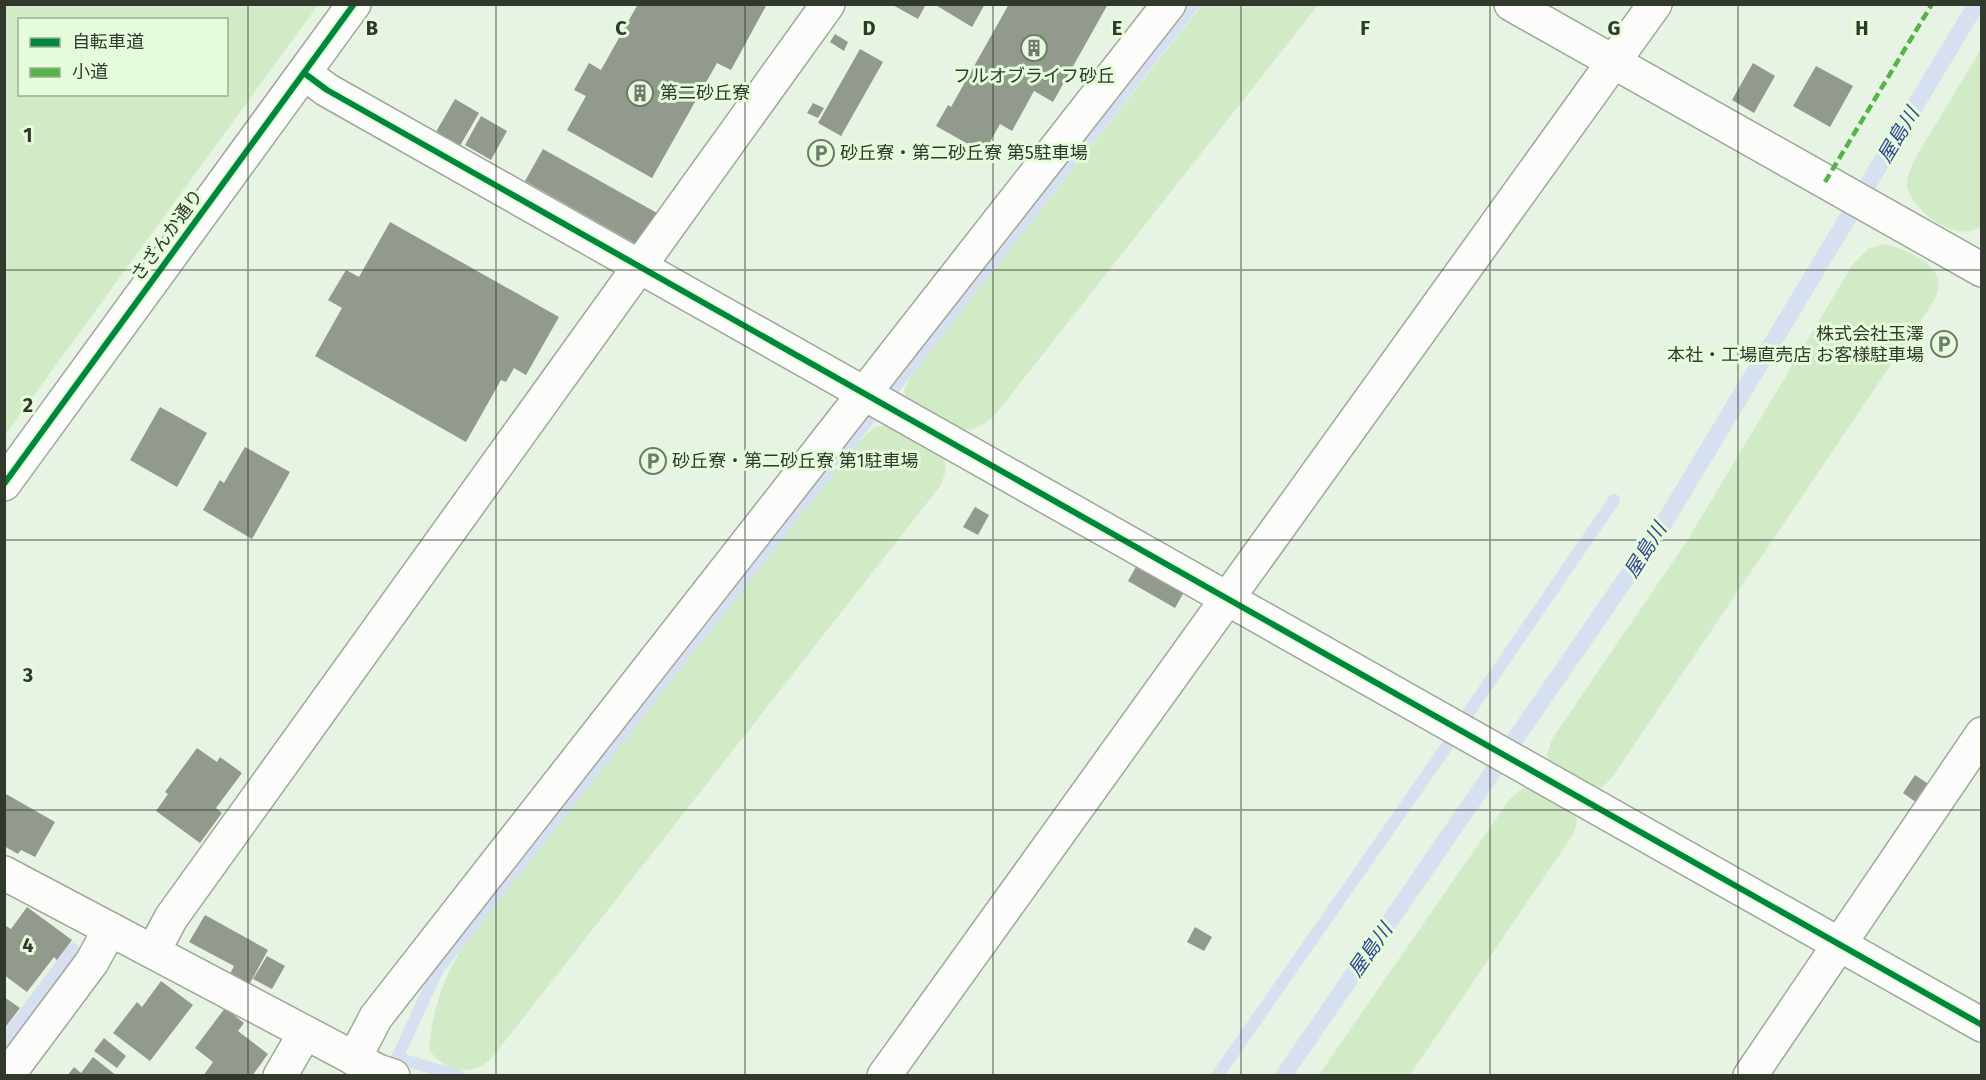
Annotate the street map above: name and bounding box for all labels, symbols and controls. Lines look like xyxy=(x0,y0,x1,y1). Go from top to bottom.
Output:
text: B xyxy=(366,16,378,40)
text: C xyxy=(615,16,627,40)
text: D xyxy=(862,16,876,40)
text: E xyxy=(1112,16,1122,40)
text: F xyxy=(1360,16,1370,40)
text: G xyxy=(1608,16,1620,40)
text: H xyxy=(1855,16,1869,40)
legend xyxy=(18,18,228,96)
text: 自転車道 xyxy=(72,31,144,53)
building icon: フルオブライフ砂丘 xyxy=(1019,33,1049,63)
text: 小道 xyxy=(72,61,108,83)
place label: フルオブライフ砂丘 xyxy=(953,65,1115,87)
building icon: 第二砂丘寮 xyxy=(625,78,655,108)
place label: 第二砂丘寮 xyxy=(660,82,750,104)
water label: 屋島川 xyxy=(1872,101,1925,167)
text: 1 xyxy=(23,123,33,147)
parking icon: 砂丘寮・第二砂丘寮 第5駐車場 xyxy=(806,138,836,168)
place label: 砂丘寮・第二砂丘寮 第5駐車場 xyxy=(840,142,1088,164)
street label: さざんか通り xyxy=(126,185,208,285)
place label: 株式会社玉澤 本社・工場直売店 お客様駐車場 xyxy=(1667,323,1924,366)
parking icon: 株式会社玉澤 本社・工場直売店 お客様駐車場 xyxy=(1929,329,1959,359)
text: 2 xyxy=(23,393,33,417)
parking icon: 砂丘寮・第二砂丘寮 第1駐車場 xyxy=(638,446,668,476)
place label: 砂丘寮・第二砂丘寮 第1駐車場 xyxy=(672,450,919,472)
water label: 屋島川 xyxy=(1619,517,1672,582)
text: 3 xyxy=(22,663,33,687)
water label: 屋島川 xyxy=(1343,917,1398,981)
text: 4 xyxy=(22,933,34,957)

